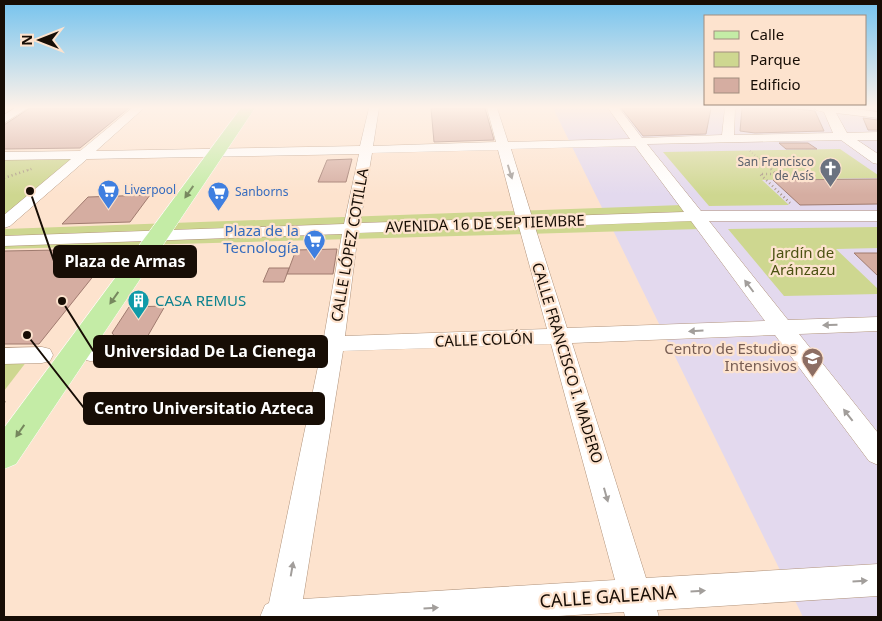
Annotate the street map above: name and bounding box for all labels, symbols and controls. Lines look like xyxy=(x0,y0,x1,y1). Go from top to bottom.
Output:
north arrow xyxy=(15,15,65,65)
legend xyxy=(704,15,867,105)
text: Calle xyxy=(750,24,784,44)
text: N xyxy=(17,34,36,46)
text: Parque xyxy=(750,49,800,69)
text: Edificio xyxy=(750,74,801,94)
place label: San Francisco de Asís xyxy=(737,153,814,184)
church icon: San Francisco de Asís xyxy=(818,157,842,188)
one-way arrow xyxy=(507,164,515,179)
street label: CALLE LÓPEZ COTILLA xyxy=(326,166,372,323)
supermarket icon: Liverpool xyxy=(96,178,120,209)
supermarket icon: Sanborns xyxy=(207,180,231,211)
place label: Liverpool xyxy=(124,181,176,198)
place label: Sanborns xyxy=(235,183,289,200)
one-way arrow xyxy=(184,185,194,199)
street label: AVENIDA 16 DE SEPTIEMBRE xyxy=(385,210,585,236)
place label: Plaza de la Tecnología xyxy=(223,220,299,257)
supermarket icon: Plaza de la Tecnología xyxy=(303,228,327,259)
park label: Jardín de Aránzazu xyxy=(770,242,835,279)
callout: Plaza de Armas xyxy=(54,246,196,277)
text: Plaza de Armas xyxy=(64,250,186,272)
street label: CALLE FRANCISCO I. MADERO xyxy=(528,260,608,466)
one-way arrow xyxy=(744,279,754,293)
building icon: CASA REMUS xyxy=(127,289,151,320)
place label: CASA REMUS xyxy=(155,290,246,310)
one-way arrow xyxy=(109,291,119,305)
one-way arrow xyxy=(821,322,837,330)
street label: CALLE COLÓN xyxy=(434,327,534,351)
one-way arrow xyxy=(688,327,704,335)
callout: Universidad De La Cienega xyxy=(94,336,327,367)
place label: Centro de Estudios Intensivos xyxy=(664,338,797,375)
text: Universidad De La Cienega xyxy=(104,340,316,362)
school or university icon: Centro de Estudios Intensivos xyxy=(801,346,825,377)
callout: Centro Universitatio Azteca xyxy=(84,393,324,424)
text: Centro Universitatio Azteca xyxy=(94,397,314,419)
one-way arrow xyxy=(843,408,854,421)
one-way arrow xyxy=(15,424,25,438)
one-way arrow xyxy=(603,488,611,503)
one-way arrow xyxy=(288,562,296,577)
one-way arrow xyxy=(852,577,868,585)
street label: CALLE GALEANA xyxy=(539,579,678,613)
one-way arrow xyxy=(690,587,706,595)
one-way arrow xyxy=(423,603,439,611)

